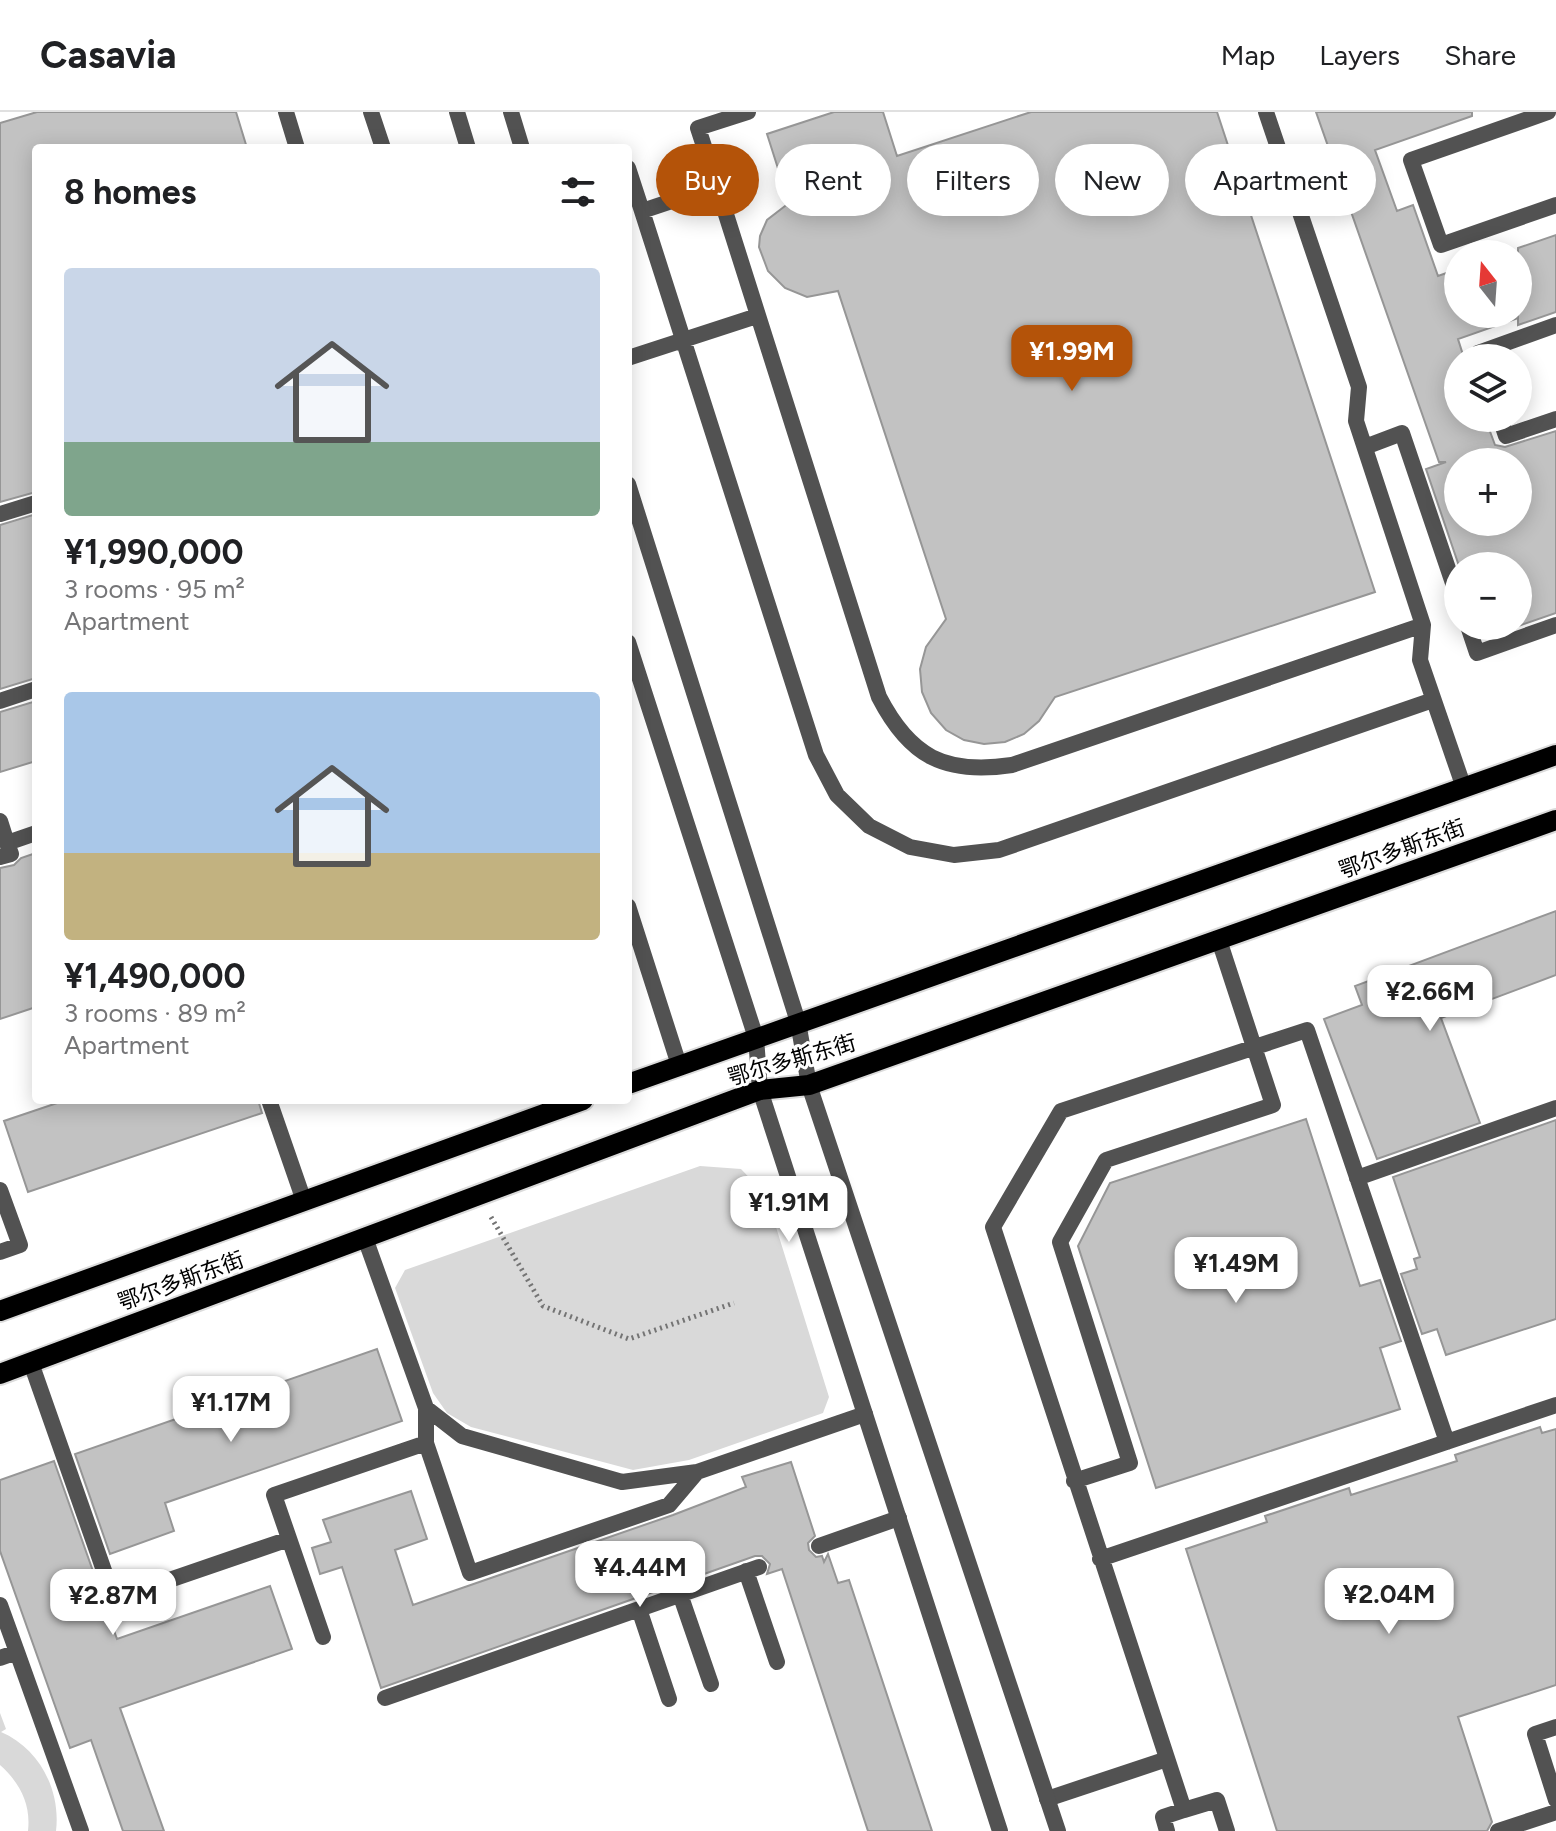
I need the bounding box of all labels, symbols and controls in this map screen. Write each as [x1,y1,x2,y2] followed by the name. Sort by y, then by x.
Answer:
[40,32,177,78] text: Casavia
[1221,38,1275,72] text: Map
[1319,38,1400,72] text: Layers
[1444,38,1516,72] text: Share
[656,144,759,216] chip: Buy
[775,144,891,216] chip: Rent
[907,144,1039,216] chip: Filters
[1055,144,1169,216] chip: New
[1185,144,1376,216] chip: Apartment
[556,170,600,214] icon: filters
[64,172,196,213] text: 8 homes
[1444,240,1532,328] north arrow
[1444,240,1532,640] map controls
[260,320,404,464] icon: home
[1007,325,1137,393] pin: ¥1.99M
[1029,335,1115,367] text: ¥1.99M
[1444,344,1532,432] button: layers
[1444,448,1532,536] button: +
[64,532,244,573] text: ¥1,990,000
[1444,552,1532,640] button: −
[64,573,245,605] text: 3 rooms · 95 m²
[64,605,190,637] text: Apartment
[260,744,404,888] icon: home
[1335,814,1469,884] street label: 鄂尔多斯东街
[64,956,245,997] text: ¥1,490,000
[1365,965,1495,1033] pin: ¥2.66M
[1385,975,1475,1007] text: ¥2.66M
[64,997,246,1029] text: 3 rooms · 89 m²
[64,1029,190,1061] text: Apartment
[725,1029,859,1091] street label: 鄂尔多斯东街
[724,1176,854,1244] pin: ¥1.91M
[748,1186,830,1218] text: ¥1.91M
[1171,1237,1301,1305] pin: ¥1.49M
[114,1246,248,1316] street label: 鄂尔多斯东街
[1193,1247,1279,1279] text: ¥1.49M
[166,1376,296,1444] pin: ¥1.17M
[191,1386,271,1418] text: ¥1.17M
[575,1541,705,1609] pin: ¥4.44M
[593,1551,687,1583] text: ¥4.44M
[1324,1568,1454,1636] pin: ¥2.04M
[48,1569,178,1637] pin: ¥2.87M
[1343,1578,1435,1610] text: ¥2.04M
[68,1579,158,1611] text: ¥2.87M

